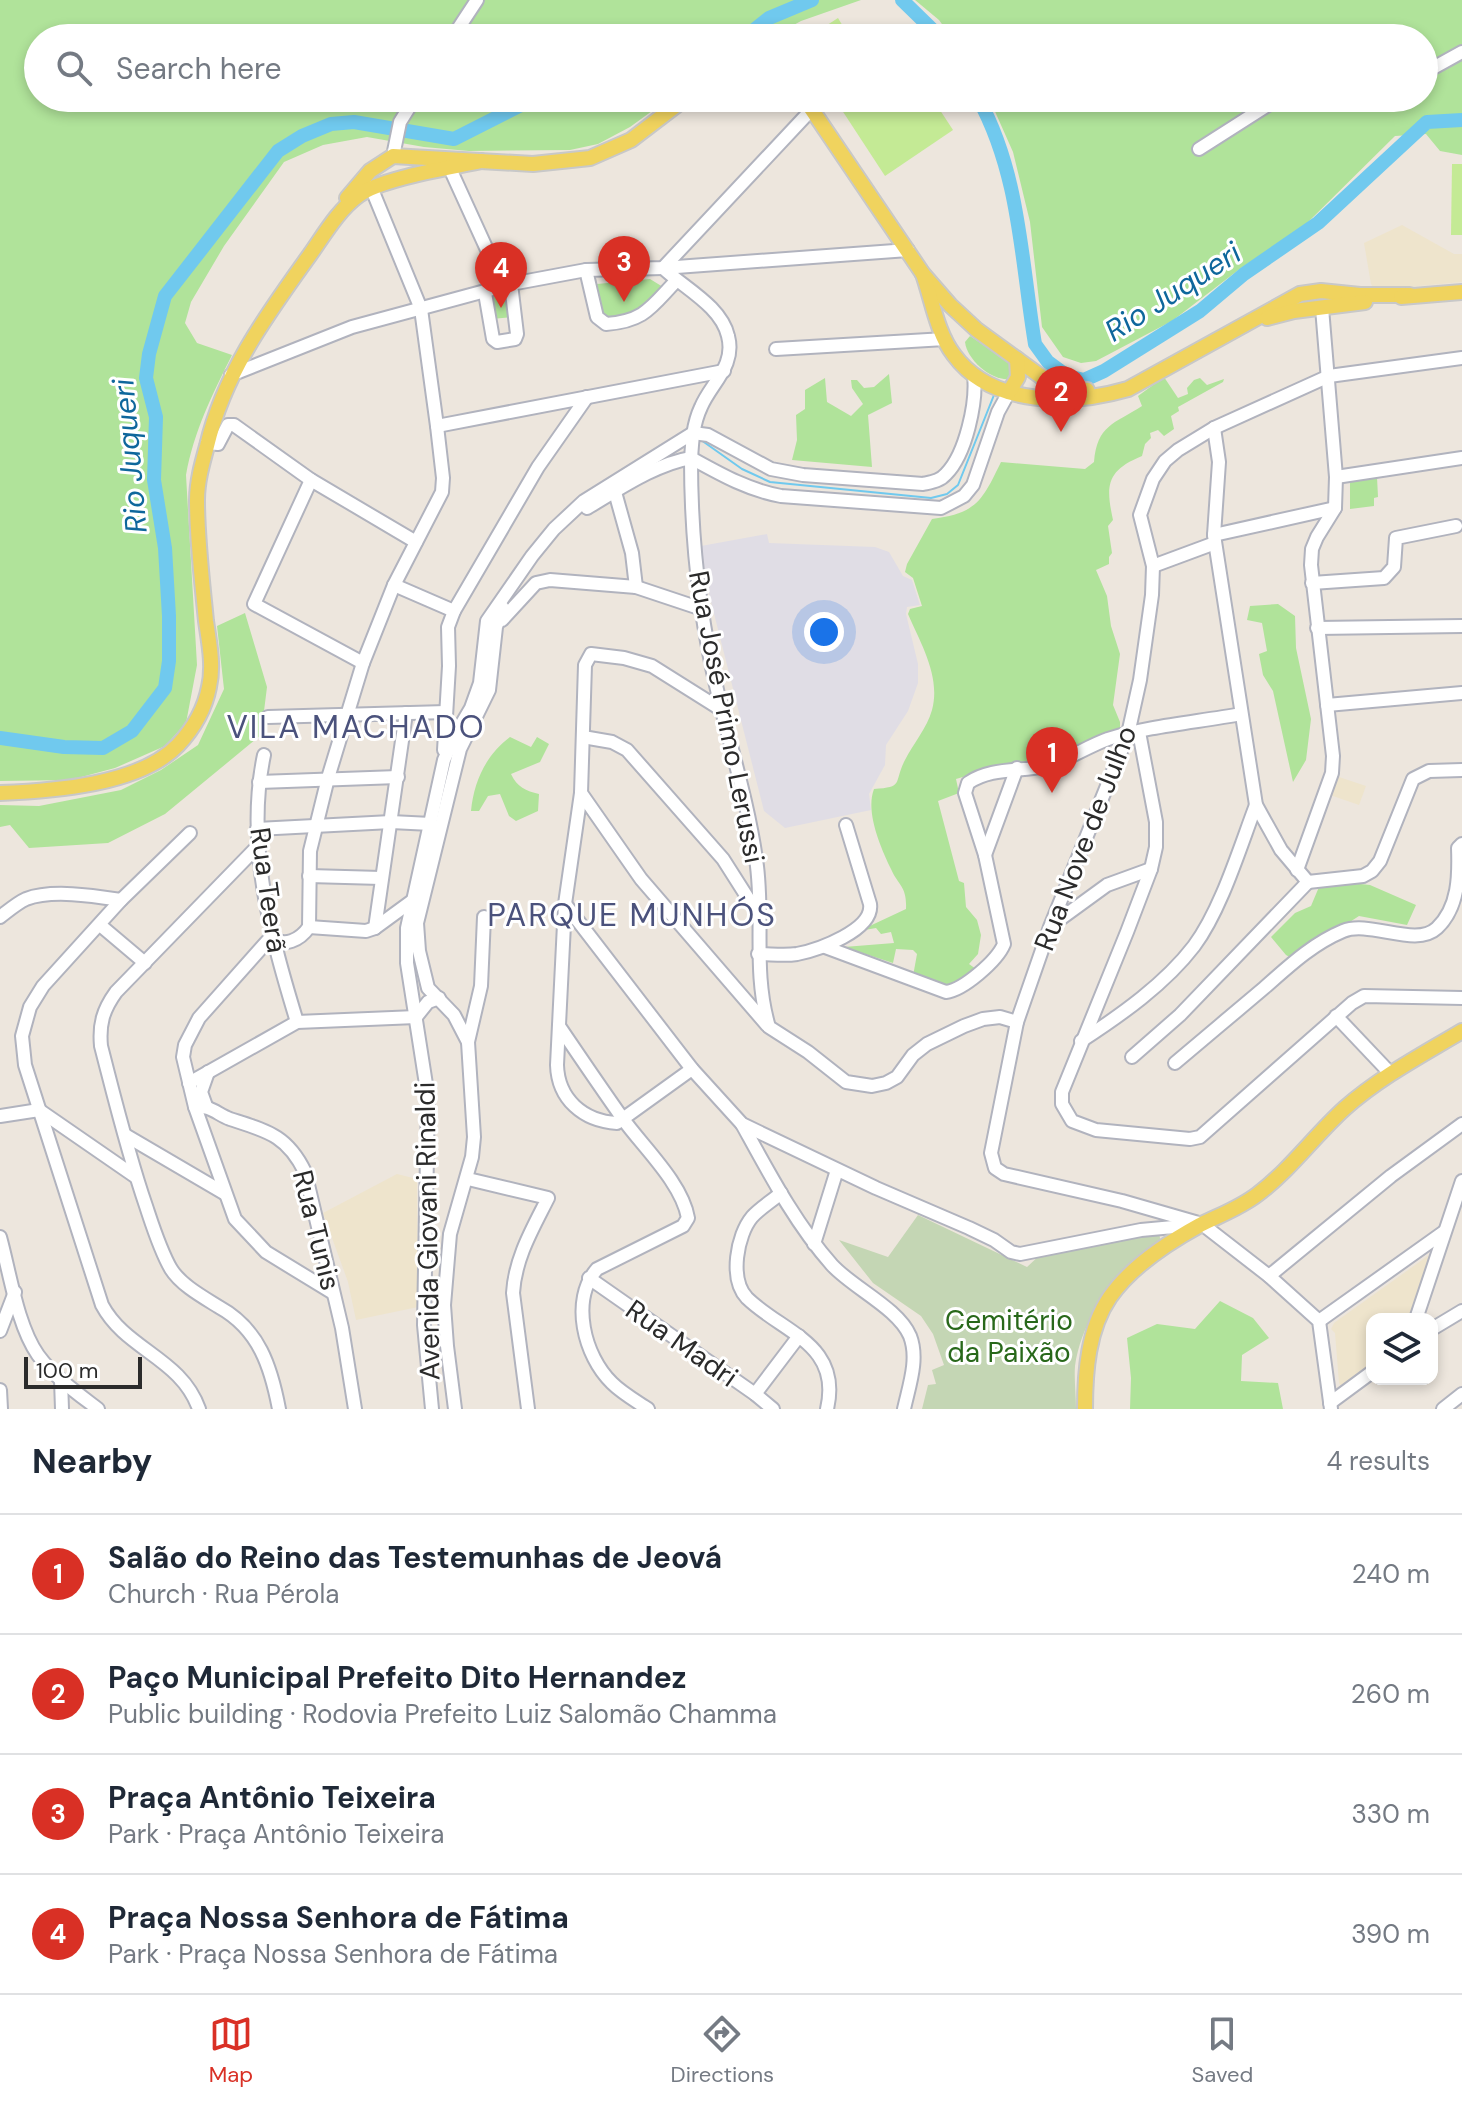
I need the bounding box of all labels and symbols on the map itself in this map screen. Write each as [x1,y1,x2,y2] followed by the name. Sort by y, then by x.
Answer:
[1097,233,1249,350] water label: Rio Juqueri
[598,236,650,302] pin: 3
[475,242,527,308] pin: 4
[1035,366,1087,432] pin: 2
[103,377,156,535] water label: Rio Juqueri
[680,568,773,866] street label: Rua José Primo Lerussi
[804,612,844,652] your location
[226,706,486,748] district label: VILA MACHADO
[1026,720,1145,956] street label: Rua Nove de Julho
[1026,727,1078,793] pin: 1
[241,825,296,955] street label: Rua Teerã
[487,894,777,936] district label: PARQUE MUNHÓS
[406,1081,449,1381] street label: Avenida Giovani Rinaldi
[284,1166,349,1294] street label: Rua Tunis
[618,1291,745,1395] street label: Rua Madri
[945,1302,1073,1371] park label: Cemitério da Paixão
[24,1353,142,1389] scale bar

